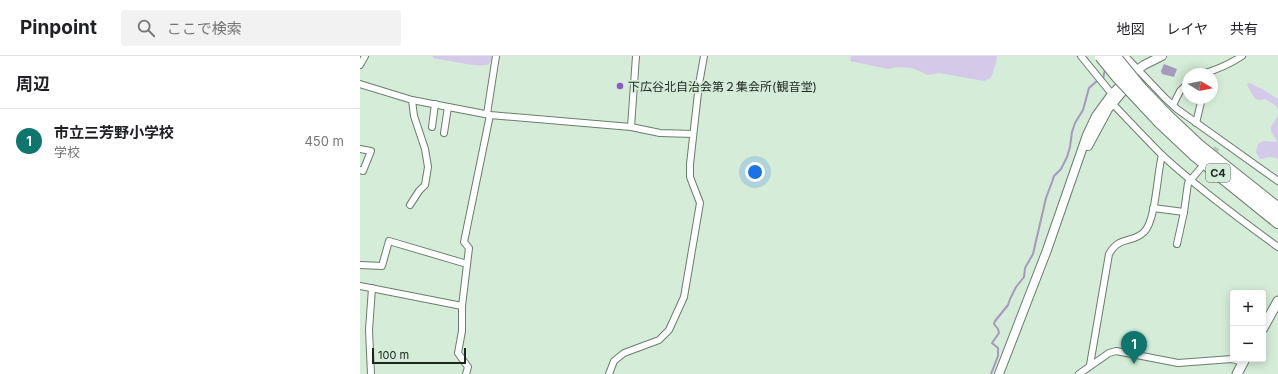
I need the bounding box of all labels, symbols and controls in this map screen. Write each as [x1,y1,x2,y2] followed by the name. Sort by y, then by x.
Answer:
[121,10,401,46] search box
[20,16,97,39] text: Pinpoint
[135,17,157,39] icon: search
[167,19,242,38] text: ここで検索
[1116,20,1144,37] text: 地図
[1166,20,1208,37] text: レイヤ
[1230,20,1258,37] text: 共有
[1182,68,1218,104] north arrow
[16,74,50,94] text: 周辺
[628,79,817,94] place label: 下広谷北自治会第２集会所(観音堂)
[615,81,625,91] marker: 下広谷北自治会第２集会所(観音堂)
[54,123,174,142] text: 市立三芳野小学校
[26,133,32,149] text: 1
[304,133,344,149] text: 450 m
[54,144,80,160] text: 学校
[745,162,765,182] your location
[1206,164,1230,182] road number: C4
[1230,290,1266,362] map controls
[1230,290,1266,326] button: +
[1230,326,1266,362] button: −
[1121,331,1147,364] pin: 1
[372,346,466,365] scale bar
[378,348,409,362] text: 100 m

